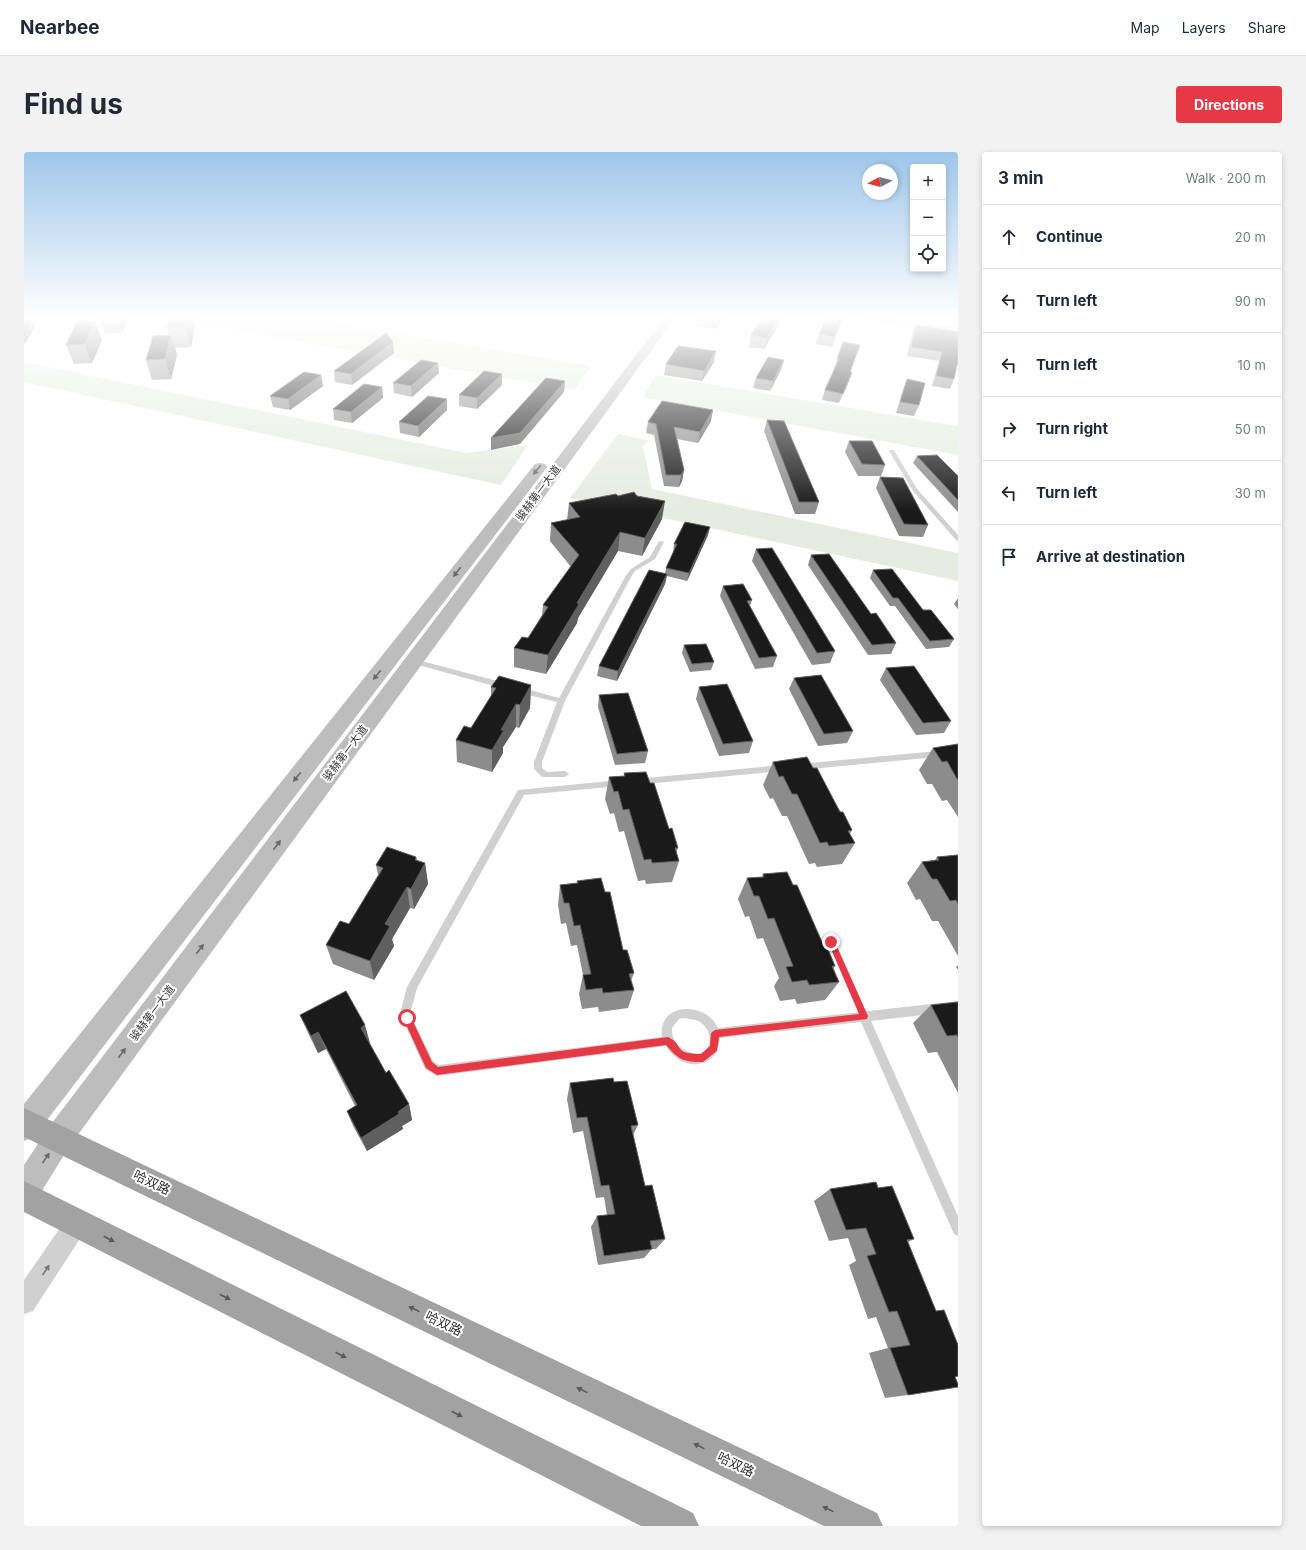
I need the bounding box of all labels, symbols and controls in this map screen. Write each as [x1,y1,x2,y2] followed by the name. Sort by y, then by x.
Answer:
[20,16,100,39] text: Nearbee
[1131,19,1160,36] text: Map
[1182,19,1226,36] text: Layers
[1248,19,1286,36] text: Share
[1176,86,1282,123] button: Directions
[24,87,123,121] text: Find us
[862,164,898,200] north arrow
[910,164,946,272] map controls
[910,164,946,200] button: +
[998,168,1044,188] text: 3 min
[1186,170,1266,186] text: Walk · 200 m
[910,200,946,236] button: −
[998,226,1020,248] icon: ahead
[1036,227,1103,246] text: Continue
[1235,229,1266,245] text: 20 m
[910,236,946,272] button: locate
[998,290,1020,312] icon: left
[1036,291,1097,310] text: Turn left
[1235,293,1266,309] text: 90 m
[998,354,1020,376] icon: left
[1036,355,1097,374] text: Turn left
[1237,357,1266,373] text: 10 m
[998,418,1020,440] icon: right
[1036,419,1108,438] text: Turn right
[1235,421,1266,437] text: 50 m
[513,462,563,524] street label: 骏赫第一大道
[533,465,542,476] one-way arrow
[998,482,1020,504] icon: left
[1036,483,1097,502] text: Turn left
[1235,485,1266,501] text: 30 m
[998,546,1020,568] icon: arrive
[1036,547,1185,566] text: Arrive at destination
[452,567,461,578] one-way arrow
[372,669,381,680] one-way arrow
[320,722,370,784] street label: 骏赫第一大道
[292,772,301,783] one-way arrow
[273,839,281,850] one-way arrow
[822,933,840,951] route end
[195,943,204,954] one-way arrow
[127,982,177,1044] street label: 骏赫第一大道
[398,1009,416,1027] route start
[118,1048,126,1059] one-way arrow
[42,1152,49,1164] one-way arrow
[131,1166,173,1198] street label: 哈双路
[103,1235,115,1242] one-way arrow
[42,1264,50,1275] one-way arrow
[219,1294,231,1300] one-way arrow
[409,1306,420,1312] one-way arrow
[423,1307,465,1339] street label: 哈双路
[335,1352,347,1359] one-way arrow
[576,1387,587,1393] one-way arrow
[452,1411,463,1417] one-way arrow
[693,1443,705,1449] one-way arrow
[715,1448,757,1480] street label: 哈双路
[823,1506,834,1512] one-way arrow

